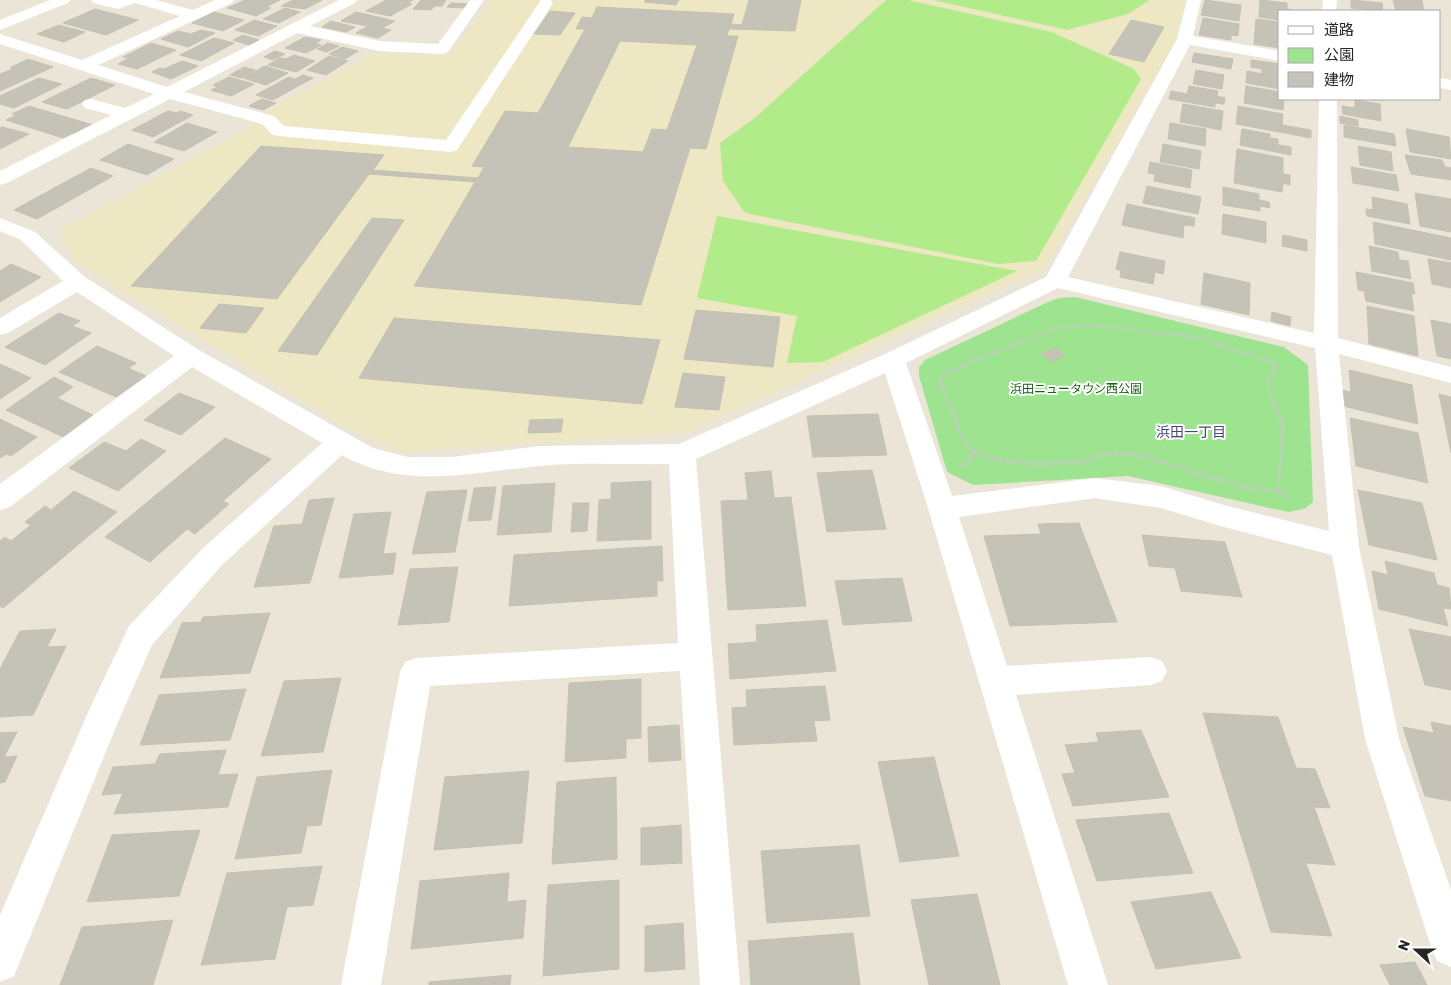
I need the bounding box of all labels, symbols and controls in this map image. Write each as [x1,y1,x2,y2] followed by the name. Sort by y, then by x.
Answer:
[1278,10,1441,100] legend
[1324,21,1354,39] text: 道路
[1324,46,1354,64] text: 公園
[1324,71,1354,89] text: 建物
[1010,382,1142,396] park label: 浜田ニュータウン西公園
[1156,424,1226,441] district label: 浜田一丁目
[1391,925,1441,975] north arrow
[1395,938,1414,953] text: N

